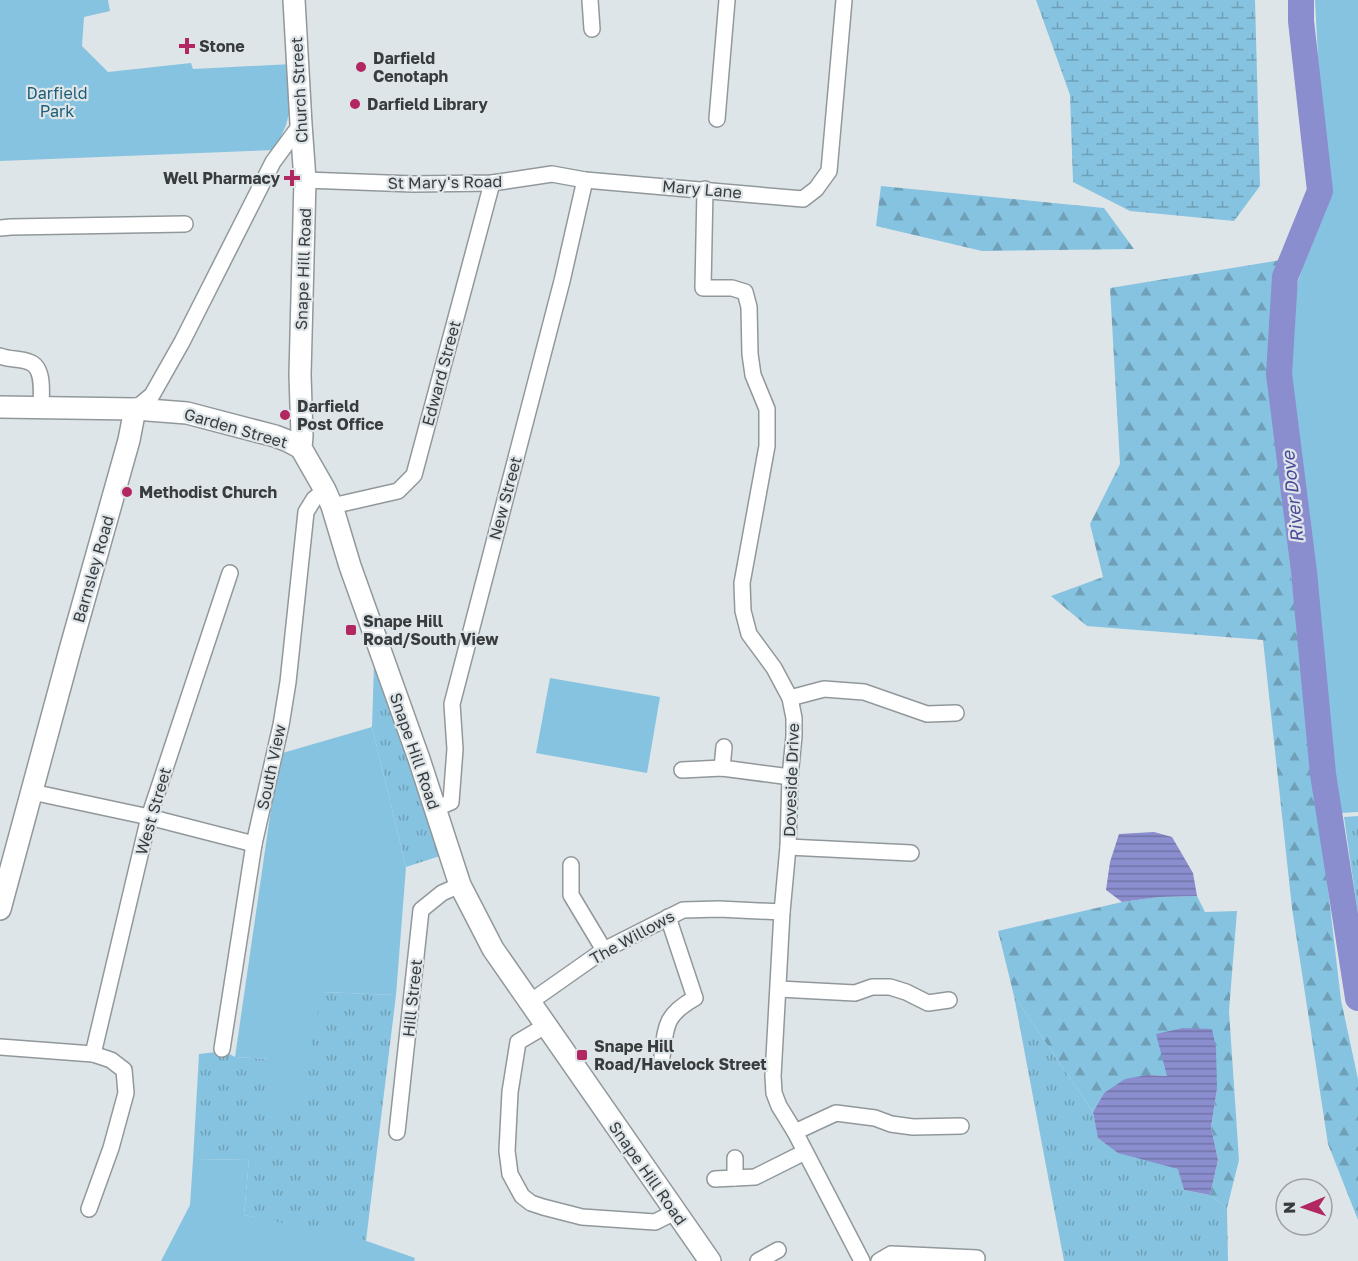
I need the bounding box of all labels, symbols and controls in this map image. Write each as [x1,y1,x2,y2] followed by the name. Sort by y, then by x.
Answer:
[199,36,245,56] place label: Stone
[286,36,312,144] street label: Church Street
[180,39,194,53] marker: Stone
[373,48,448,86] place label: Darfield Cenotaph
[354,60,368,74] marker: Darfield Cenotaph
[26,83,88,121] park label: Darfield Park
[367,94,488,114] place label: Darfield Library
[348,97,362,111] marker: Darfield Library
[163,168,280,188] place label: Well Pharmacy
[285,171,299,185] marker: Well Pharmacy
[388,171,502,193] street label: St Mary's Road
[661,176,743,202] street label: Mary Lane
[291,208,315,330] street label: Snape Hill Road
[417,318,465,428] street label: Edward Street
[297,396,384,434] place label: Darfield Post Office
[182,404,290,452] street label: Garden Street
[278,408,292,422] marker: Darfield Post Office
[1276,449,1308,544] water label: River Dove
[484,454,526,542] street label: New Street
[139,482,277,502] place label: Methodist Church
[120,485,134,499] marker: Methodist Church
[68,513,118,625] street label: Barnsley Road
[363,611,499,649] place label: Snape Hill Road/South View
[344,623,358,637] marker: Snape Hill Road/South View
[386,690,444,812] street label: Snape Hill Road
[252,722,290,812] street label: South View
[779,723,803,837] street label: Doveside Drive
[131,765,175,857] street label: West Street
[586,906,678,968] street label: The Willows
[398,958,426,1038] street label: Hill Street
[594,1036,767,1074] place label: Snape Hill Road/Havelock Street
[575,1048,589,1062] marker: Snape Hill Road/Havelock Street
[605,1117,691,1229] street label: Snape Hill Road
[1274,1177,1334,1237] north arrow
[1279,1201,1299,1214] text: N

